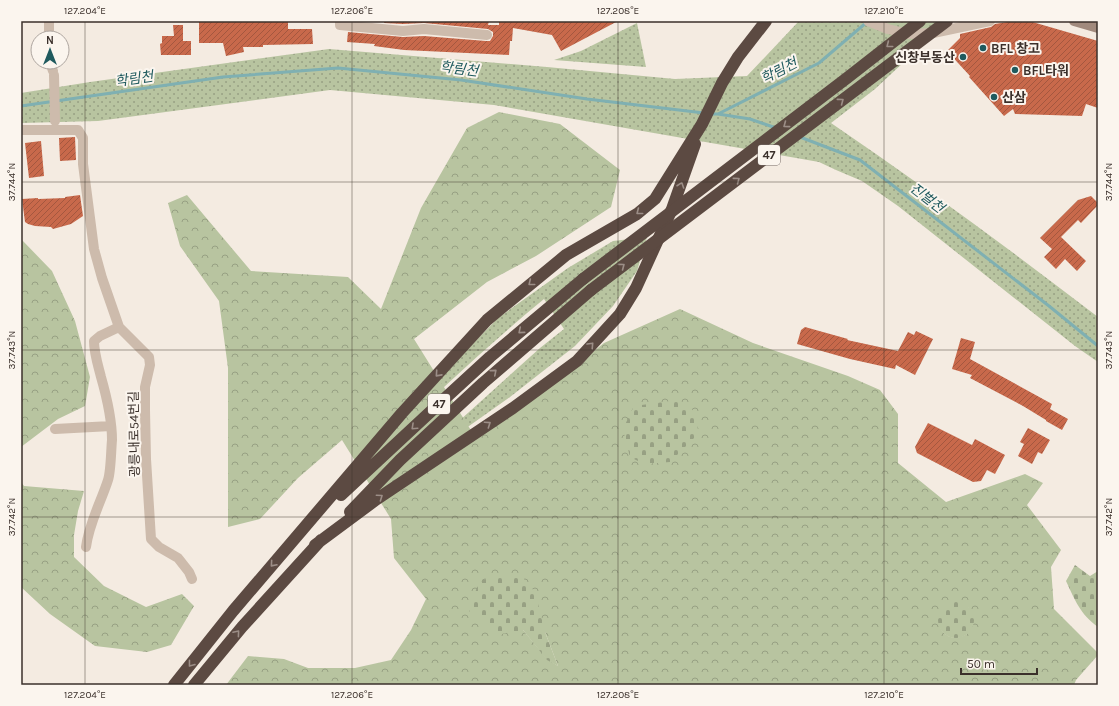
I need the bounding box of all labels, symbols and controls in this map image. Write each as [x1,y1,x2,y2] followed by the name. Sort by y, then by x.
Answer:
[64,5,106,17] text: 127.204°E
[331,5,373,17] text: 127.206°E
[597,5,639,17] text: 127.208°E
[864,5,904,17] text: 127.210°E
[30,30,70,70] north arrow
[46,34,54,47] text: N
[887,40,894,47] one-way arrow
[991,41,1040,56] place label: BFL 창고
[978,43,988,53] marker: BFL 창고
[895,50,955,65] place label: 신창부동산
[958,52,968,62] marker: 신창부동산
[758,54,801,87] water label: 학림천
[439,58,480,80] water label: 학림천
[1023,63,1069,78] place label: BFL타워
[1010,65,1020,75] marker: BFL타워
[114,68,155,90] water label: 학림천
[1002,90,1026,105] place label: 산삼
[989,92,999,102] marker: 산삼
[836,99,843,106] one-way arrow
[784,120,791,127] one-way arrow
[758,145,780,165] road number: 47
[6,163,18,201] text: 37.744°N
[1103,163,1115,201] text: 37.744°N
[732,177,739,184] one-way arrow
[907,179,948,217] water label: 진벌천
[676,181,685,188] one-way arrow
[637,207,644,214] one-way arrow
[617,264,624,271] one-way arrow
[528,278,535,285] one-way arrow
[518,327,526,334] one-way arrow
[6,331,18,369] text: 37.743°N
[1103,331,1115,369] text: 37.743°N
[586,343,593,350] one-way arrow
[436,369,443,376] one-way arrow
[490,370,497,377] one-way arrow
[126,391,142,477] street label: 광릉내로54번길
[428,394,450,414] road number: 47
[484,421,491,429] one-way arrow
[411,422,419,430] one-way arrow
[376,495,383,502] one-way arrow
[6,498,18,536] text: 37.742°N
[1103,498,1115,536] text: 37.742°N
[271,559,278,567] one-way arrow
[232,631,239,638] one-way arrow
[961,650,1037,676] scale bar
[967,657,995,671] text: 50 m
[188,660,195,667] one-way arrow
[64,689,106,701] text: 127.204°E
[331,689,373,701] text: 127.206°E
[597,689,639,701] text: 127.208°E
[864,689,904,701] text: 127.210°E

